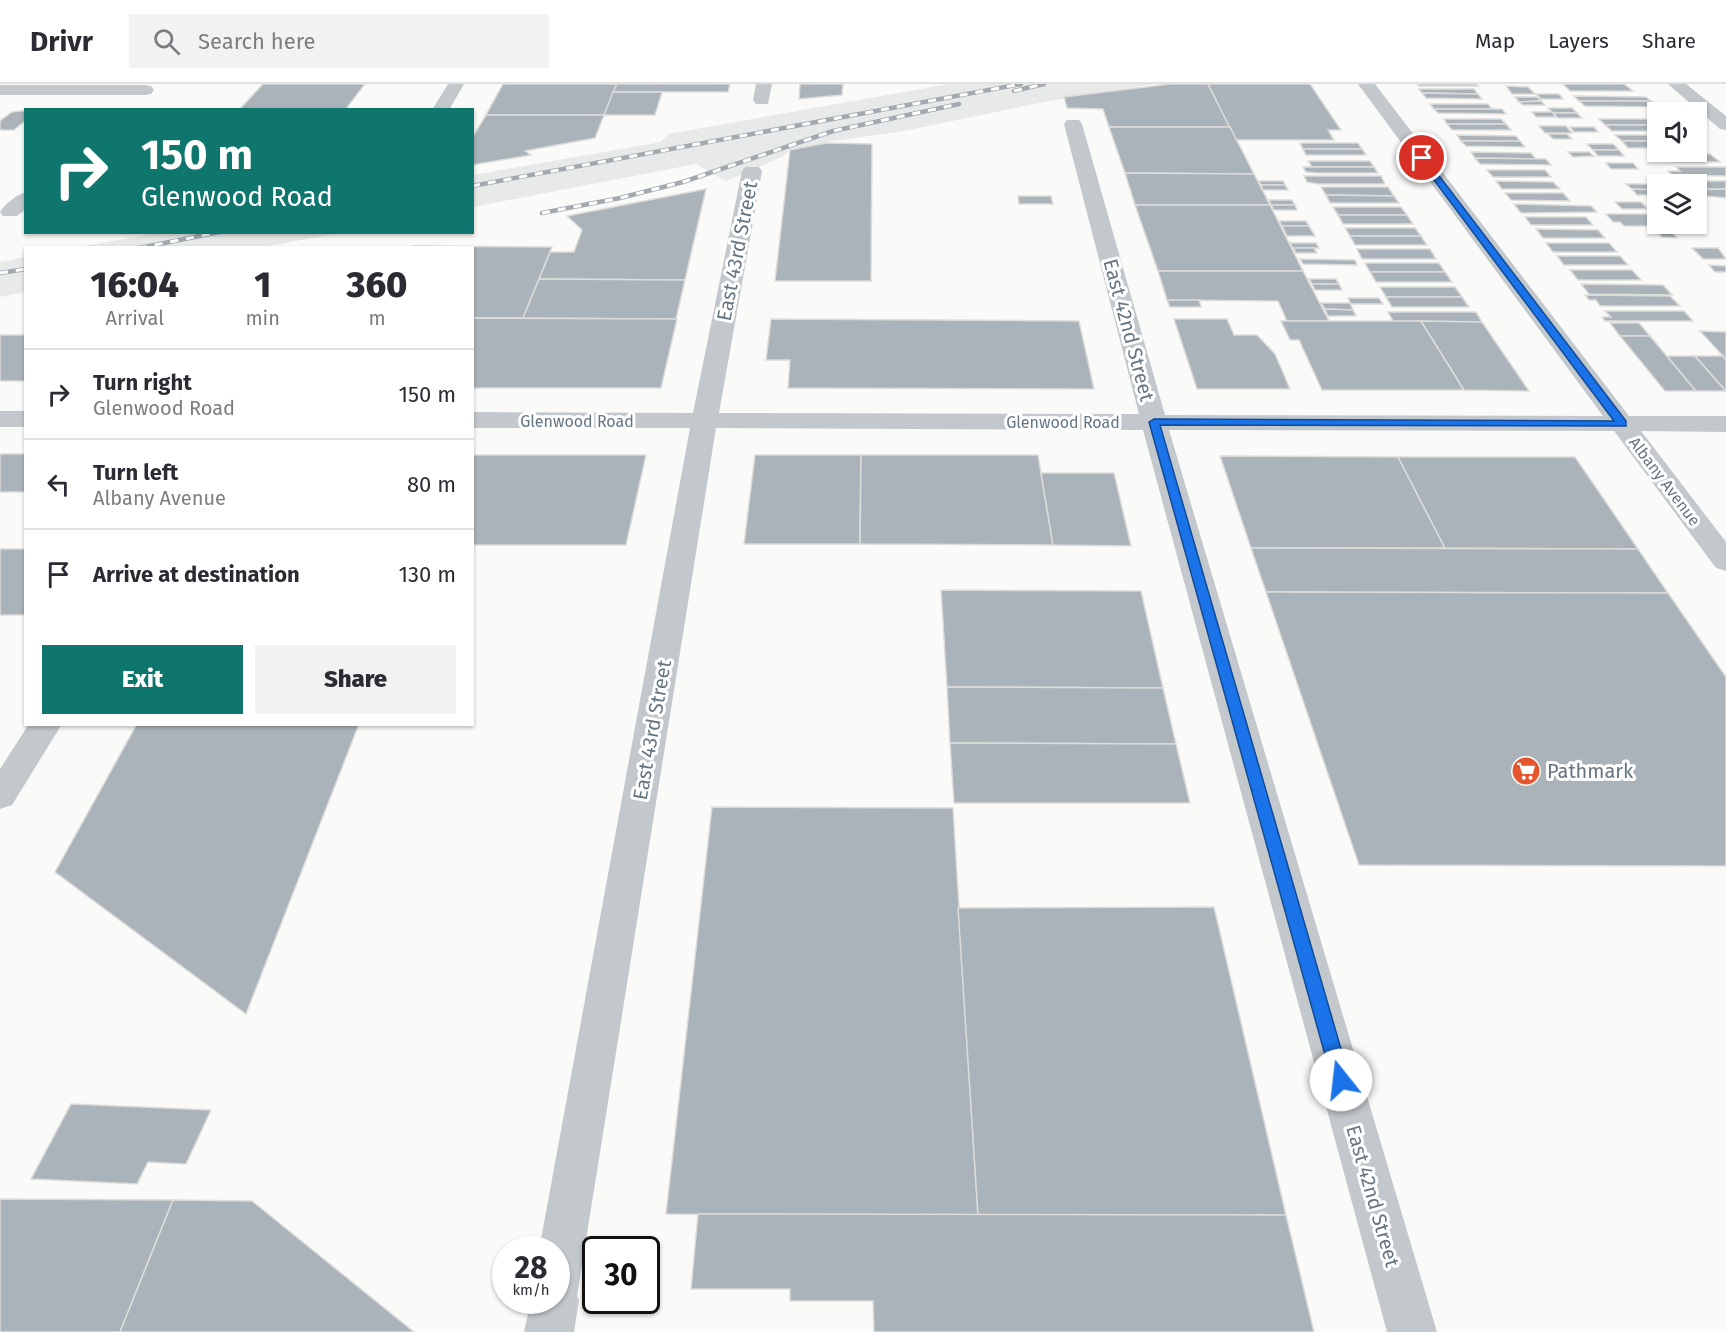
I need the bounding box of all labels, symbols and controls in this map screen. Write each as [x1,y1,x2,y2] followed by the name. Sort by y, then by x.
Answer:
[129,14,549,68] search box
[30,25,93,58] text: Drivr
[150,25,183,58] icon: search
[198,28,315,55] text: Search here
[1475,28,1515,54] text: Map
[1548,28,1609,54] text: Layers
[1642,28,1696,54] text: Share
[1647,102,1707,234] map controls
[1647,102,1707,162] button: sound
[141,130,253,180] text: 150 m
[42,132,120,210] icon: right
[1396,132,1447,183] pin
[1405,141,1438,174] icon: arrive
[1647,174,1707,234] button: layers
[712,178,762,323] street label: East 43rd Street
[141,181,333,213] text: Glenwood Road
[1098,256,1160,405] street label: East 42nd Street
[91,263,179,307] text: 16:04
[254,263,271,307] text: 1
[346,263,407,307] text: 360
[105,306,164,330] text: Arrival
[245,306,280,330] text: min
[368,306,386,330] text: m
[93,369,192,396] text: Turn right
[42,378,75,411] icon: right
[398,381,456,408] text: 150 m
[93,396,235,420] text: Glenwood Road
[520,412,634,431] street label: Glenwood Road
[1006,413,1120,432] street label: Glenwood Road
[1625,433,1704,530] street label: Albany Avenue
[93,459,178,486] text: Turn left
[42,468,75,501] icon: left
[407,471,456,498] text: 80 m
[93,486,226,510] text: Albany Avenue
[42,558,75,591] icon: arrive
[93,561,300,588] text: Arrive at destination
[399,561,456,588] text: 130 m
[42,645,243,714] button: Exit
[255,645,456,714] button: Share
[628,657,676,802] street label: East 43rd Street
[1510,755,1542,787] supermarket icon: Pathmark
[1547,759,1634,783] place label: Pathmark
[1309,1048,1373,1112] position arrow
[1341,1122,1405,1270] street label: East 42nd Street
[582,1236,660,1314] speed limit sign: 30
[515,1250,547,1286] text: 28
[512,1281,550,1299] text: km/h

